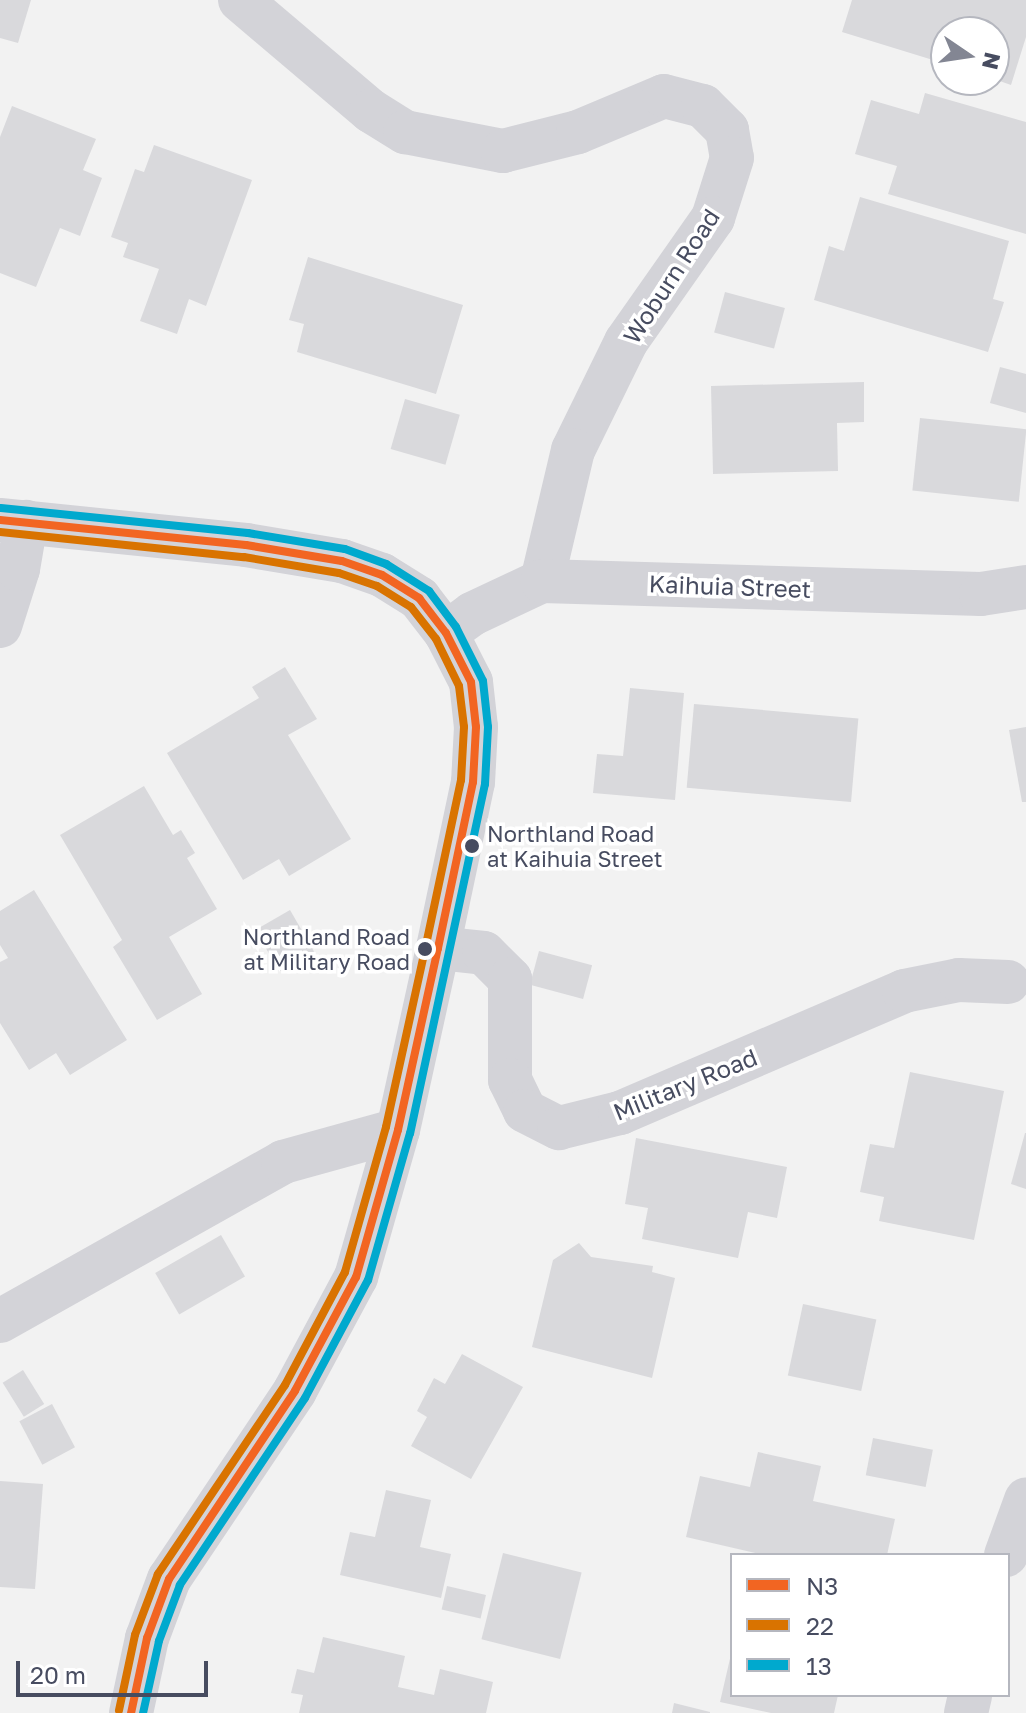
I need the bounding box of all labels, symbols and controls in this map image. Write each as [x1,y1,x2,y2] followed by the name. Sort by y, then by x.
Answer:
[930,16,1010,96] north arrow
[977,50,1007,72] text: N
[617,203,725,349] street label: Woburn Road
[648,569,812,603] street label: Kaihuia Street
[487,820,663,872] place label: Northland Road at Kaihuia Street
[464,838,480,854] marker: Northland Road at Kaihuia Street
[243,923,410,974] place label: Northland Road at Military Road
[417,941,433,957] marker: Northland Road at Military Road
[609,1042,761,1126] street label: Military Road
[730,1553,1010,1697] legend
[806,1571,838,1600] text: N3
[806,1611,834,1640] text: 22
[20,1645,212,1695] scale bar
[806,1651,832,1680] text: 13
[30,1660,86,1689] text: 20 m

